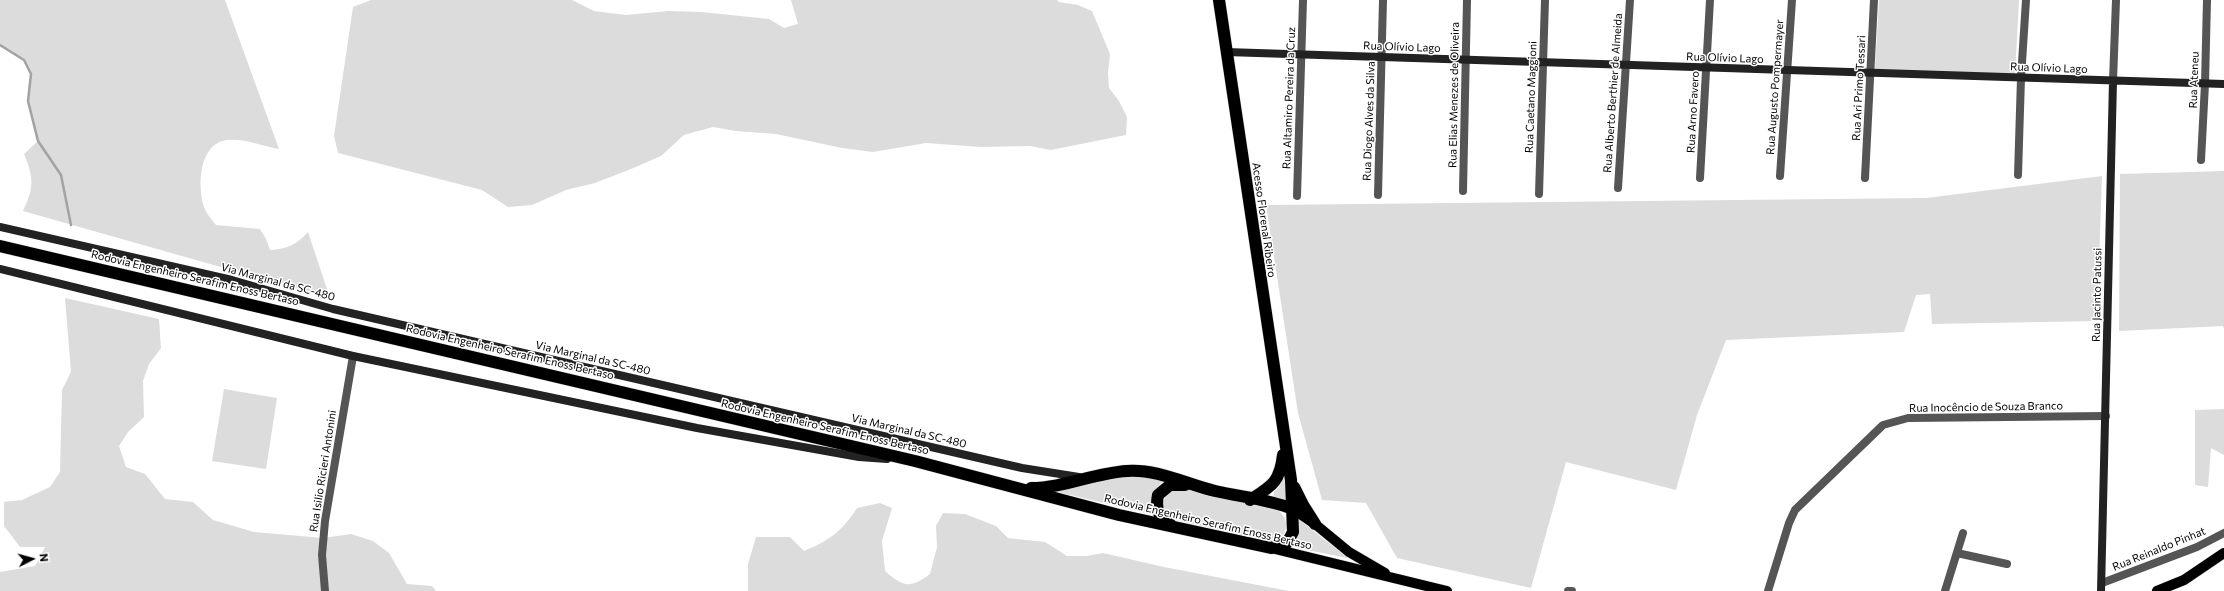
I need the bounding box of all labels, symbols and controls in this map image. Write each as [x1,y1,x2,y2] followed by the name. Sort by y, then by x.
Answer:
[1601,13,1625,173] street label: Rua Alberto Berthier de Almeida
[1764,19,1786,155] street label: Rua Augusto Pompermayer
[1446,22,1462,168] street label: Rua Elias Menezes de Oliveira
[1280,27,1298,169] street label: Rua Altamiro Pereira da Cruz
[1850,35,1868,141] street label: Rua Ari Primo Tessari
[1363,39,1441,55] street label: Rua Olívio Lago
[1522,41,1540,153] street label: Rua Caetano Maggioni
[1686,50,1764,66] street label: Rua Olívio Lago
[2186,51,2202,109] street label: Rua Ateneu
[2010,60,2088,76] street label: Rua Olívio Lago
[1360,61,1378,181] street label: Rua Diogo Alves da Silva
[1684,71,1702,153] street label: Rua Arno Favero
[1249,162,1279,278] street label: Acesso Florenal Ribeiro
[90,248,300,308] street label: Rodovia Engenheiro Serafim Enoss Bertaso
[2090,248,2104,342] street label: Rua Jacinto Patussi
[219,260,337,304] street label: Via Marginal da SC-480
[405,322,615,382] street label: Rodovia Engenheiro Serafim Enoss Bertaso
[534,338,652,378] street label: Via Marginal da SC-480
[720,397,930,457] street label: Rodovia Engenheiro Serafim Enoss Bertaso
[1909,399,2063,415] street label: Rua Inocêncio de Souza Branco
[307,409,339,533] street label: Rua Isilio Ricieri Antonini
[850,411,968,451] street label: Via Marginal da SC-480
[1103,492,1313,552] street label: Rodovia Engenheiro Serafim Enoss Bertaso
[2110,524,2208,574] street label: Rua Reinaldo Pinhat
[12,539,52,579] north arrow
[38,553,51,562] text: N

